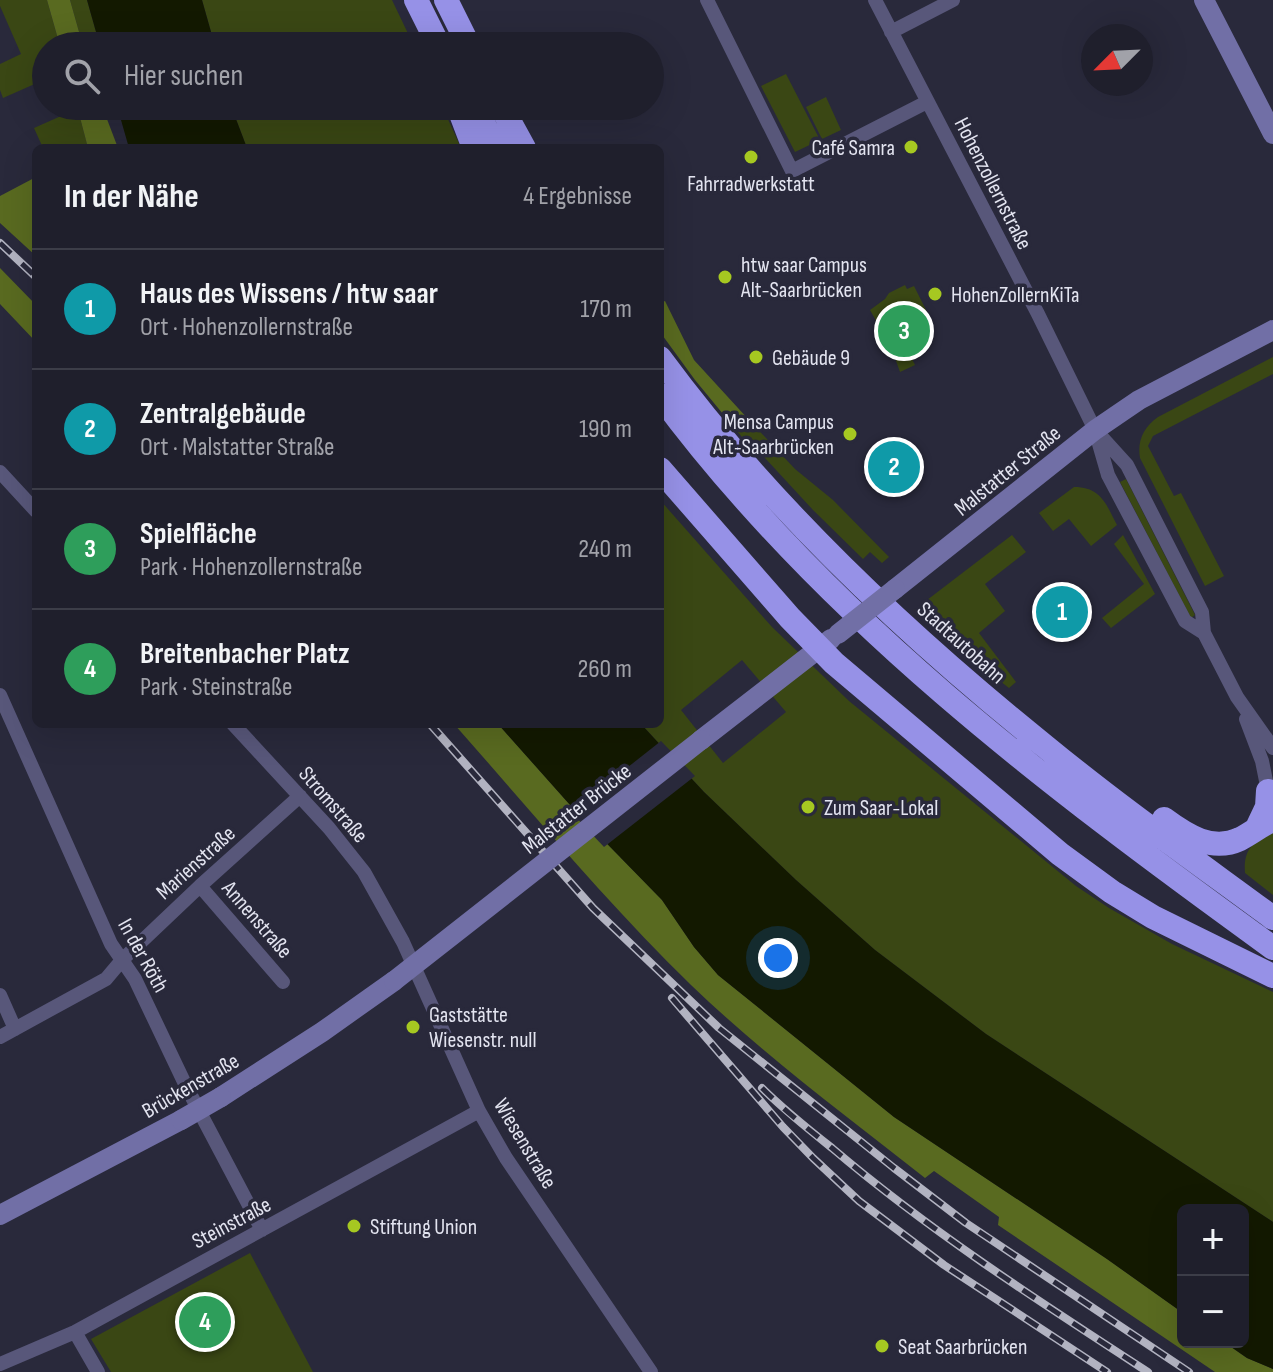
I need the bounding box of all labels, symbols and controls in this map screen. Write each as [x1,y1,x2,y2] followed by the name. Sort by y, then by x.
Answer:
[1081,24,1153,96] north arrow
[32,32,664,120] search box
[60,54,104,98] icon: search
[124,58,243,94] text: Hier suchen
[948,113,1038,254] street label: Hohenzollernstraße
[812,135,895,162] place label: Café Samra
[902,138,920,156] marker: Café Samra
[742,148,760,166] marker: Fahrradwerkstatt
[687,171,815,198] place label: Fahrradwerkstatt
[64,176,199,217] text: In der Nähe
[523,181,632,212] text: 4 Ergebnisse
[740,252,867,304] place label: htw saar Campus Alt-Saarbrücken
[716,268,734,286] marker: htw saar Campus Alt-Saarbrücken
[140,276,438,312] text: Haus des Wissens / htw saar
[951,282,1080,309] place label: HohenZollernKiTa
[926,285,944,303] marker: HohenZollernKiTa
[85,294,95,325] text: 1
[580,294,632,325] text: 170 m
[878,301,930,361] pin: 3
[140,312,353,343] text: Ort · Hohenzollernstraße
[772,345,850,372] place label: Gebäude 9
[747,348,765,366] marker: Gebäude 9
[140,396,306,432] text: Zentralgebäude
[712,409,834,461] place label: Mensa Campus Alt-Saarbrücken
[84,414,96,445] text: 2
[579,414,632,445] text: 190 m
[949,420,1067,522] street label: Malstatter Straße
[841,425,859,443] marker: Mensa Campus Alt-Saarbrücken
[140,432,335,463] text: Ort · Malstatter Straße
[868,437,920,497] pin: 2
[140,516,257,552] text: Spielfläche
[84,534,96,565] text: 3
[578,534,632,565] text: 240 m
[140,552,362,583] text: Park · Hohenzollernstraße
[1036,582,1088,642] pin: 1
[911,596,1011,690] street label: Stadtautobahn
[140,636,350,672] text: Breitenbacher Platz
[84,654,96,685] text: 4
[577,654,632,685] text: 260 m
[140,672,292,703] text: Park · Steinstraße
[517,758,637,860] street label: Malstatter Brücke
[292,761,373,849] street label: Stromstraße
[824,795,938,822] place label: Zum Saar-Lokal
[799,798,817,816] marker: Zum Saar-Lokal
[151,821,241,906] street label: Marienstraße
[215,875,298,964] street label: Annenstraße
[111,914,174,997] street label: In der Röth
[758,938,798,978] your location
[429,1002,537,1054] place label: Gaststätte Wiesenstr. null
[404,1018,422,1036] marker: Gaststätte Wiesenstr. null
[137,1048,244,1125] street label: Brückenstraße
[487,1094,562,1194] street label: Wiesenstraße
[188,1191,276,1255] street label: Steinstraße
[1177,1204,1249,1348] map controls
[1177,1204,1249,1276] button: +
[370,1214,477,1241] place label: Stiftung Union
[345,1217,363,1235] marker: Stiftung Union
[1177,1276,1249,1348] button: −
[179,1292,231,1352] pin: 4
[898,1334,1027,1361] place label: Seat Saarbrücken
[873,1337,891,1355] marker: Seat Saarbrücken

